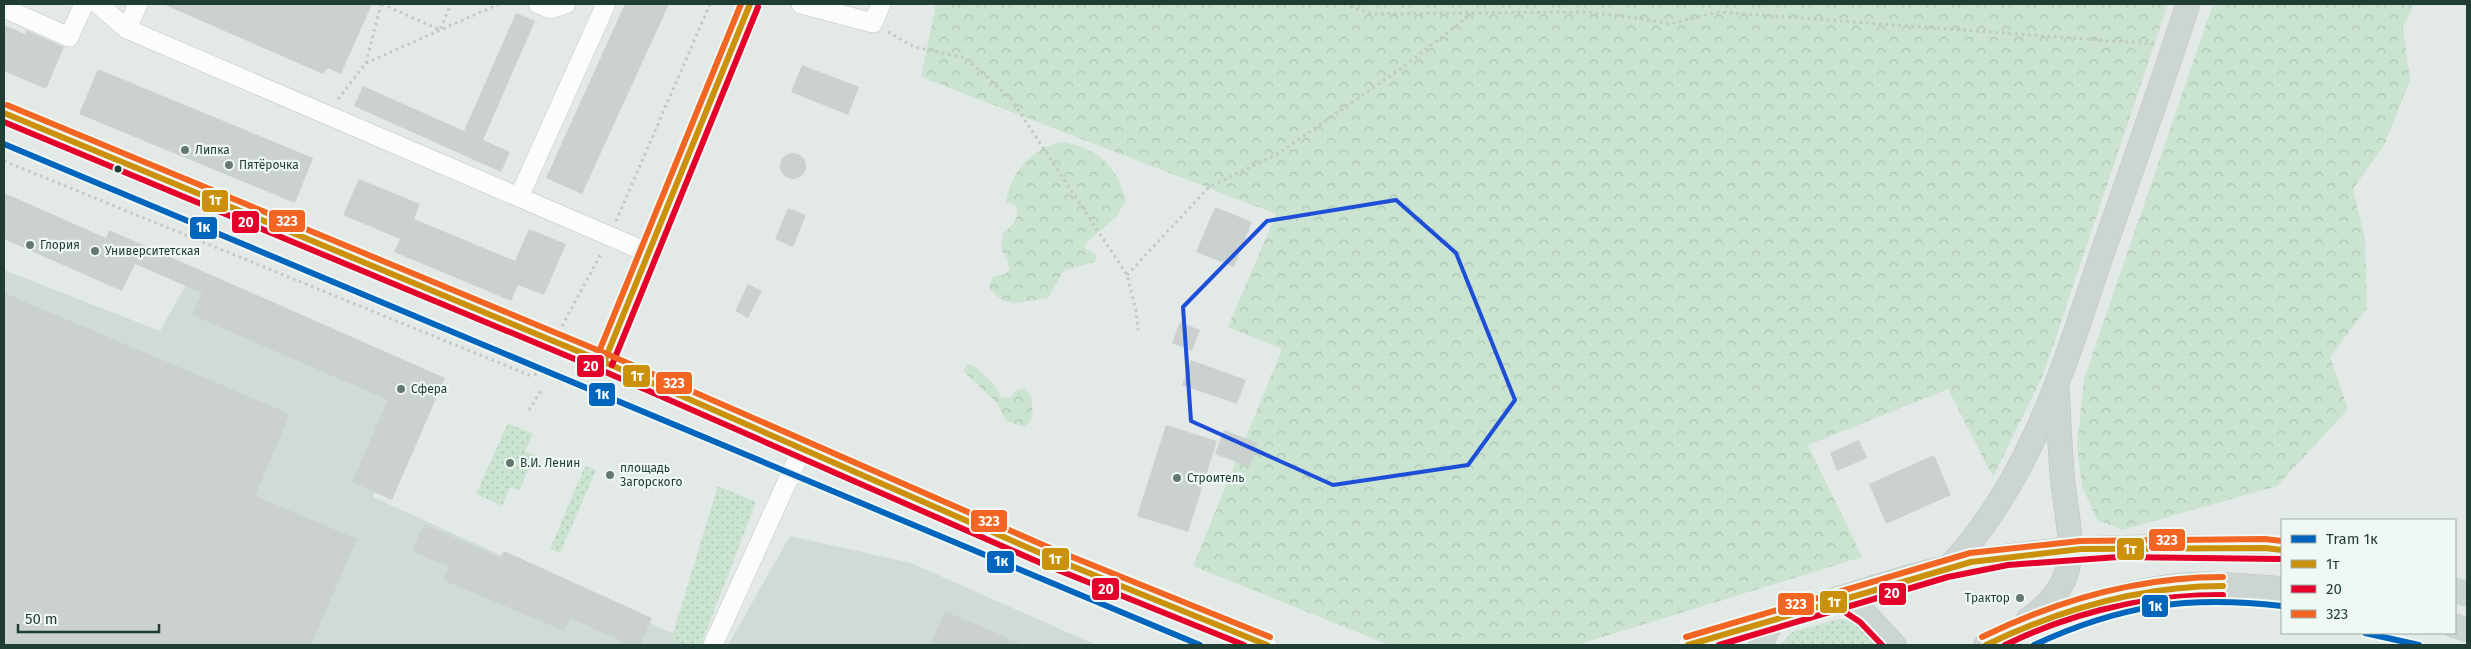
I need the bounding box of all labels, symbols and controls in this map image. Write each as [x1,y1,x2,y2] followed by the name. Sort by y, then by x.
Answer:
[195,143,230,157] place label: Липка
[179,144,191,156] marker: Липка
[239,158,299,172] place label: Пятёрочка
[223,159,235,171] marker: Пятёрочка
[113,164,123,174] unlabelled marker
[201,189,229,213] line badge: 1т
[208,192,222,209] text: 1т
[268,209,306,233] line badge: 323
[231,210,260,234] line badge: 20
[275,213,298,230] text: 323
[238,214,254,231] text: 20
[189,216,218,240] line badge: 1к
[196,219,210,236] text: 1к
[40,238,80,252] place label: Глория
[24,239,36,251] marker: Глория
[105,244,200,258] place label: Университетская
[89,245,101,257] marker: Университетская
[576,354,605,378] line badge: 20
[583,358,599,375] text: 20
[622,364,651,388] line badge: 1т
[630,368,644,385] text: 1т
[655,371,693,395] line badge: 323
[662,375,685,392] text: 323
[411,382,447,396] place label: Сфера
[588,382,616,407] line badge: 1к
[395,383,407,395] marker: Сфера
[595,386,609,403] text: 1к
[520,456,580,470] place label: В.И. Ленин
[504,457,516,469] marker: В.И. Ленин
[620,461,683,489] place label: площадь Загорского
[604,469,616,481] marker: площадь Загорского
[1187,471,1245,485] place label: Строитель
[1171,472,1183,484] marker: Строитель
[970,509,1008,533] line badge: 323
[977,513,1000,530] text: 323
[2281,519,2456,634] legend
[2148,528,2186,552] line badge: 323
[2326,530,2378,548] text: Tram 1к
[2155,532,2178,549] text: 323
[2116,537,2145,561] line badge: 1т
[2123,541,2137,558] text: 1т
[1041,547,1070,571] line badge: 1т
[986,550,1015,574] line badge: 1к
[1048,551,1062,568] text: 1т
[994,553,1008,570] text: 1к
[2326,555,2339,573] text: 1т
[1091,577,1120,601] line badge: 20
[2326,580,2342,598] text: 20
[1098,581,1114,598] text: 20
[1878,582,1907,606] line badge: 20
[1884,585,1900,602] text: 20
[1819,590,1848,614] line badge: 1т
[1965,591,2010,605] place label: Трактор
[1777,592,1815,616] line badge: 323
[2014,592,2026,604] marker: Трактор
[1827,594,1841,611] text: 1т
[2141,594,2169,618] line badge: 1к
[1784,596,1807,613] text: 323
[2148,598,2162,615] text: 1к
[18,602,159,634] scale bar
[2326,605,2348,623] text: 323
[25,610,58,628] text: 50 m

